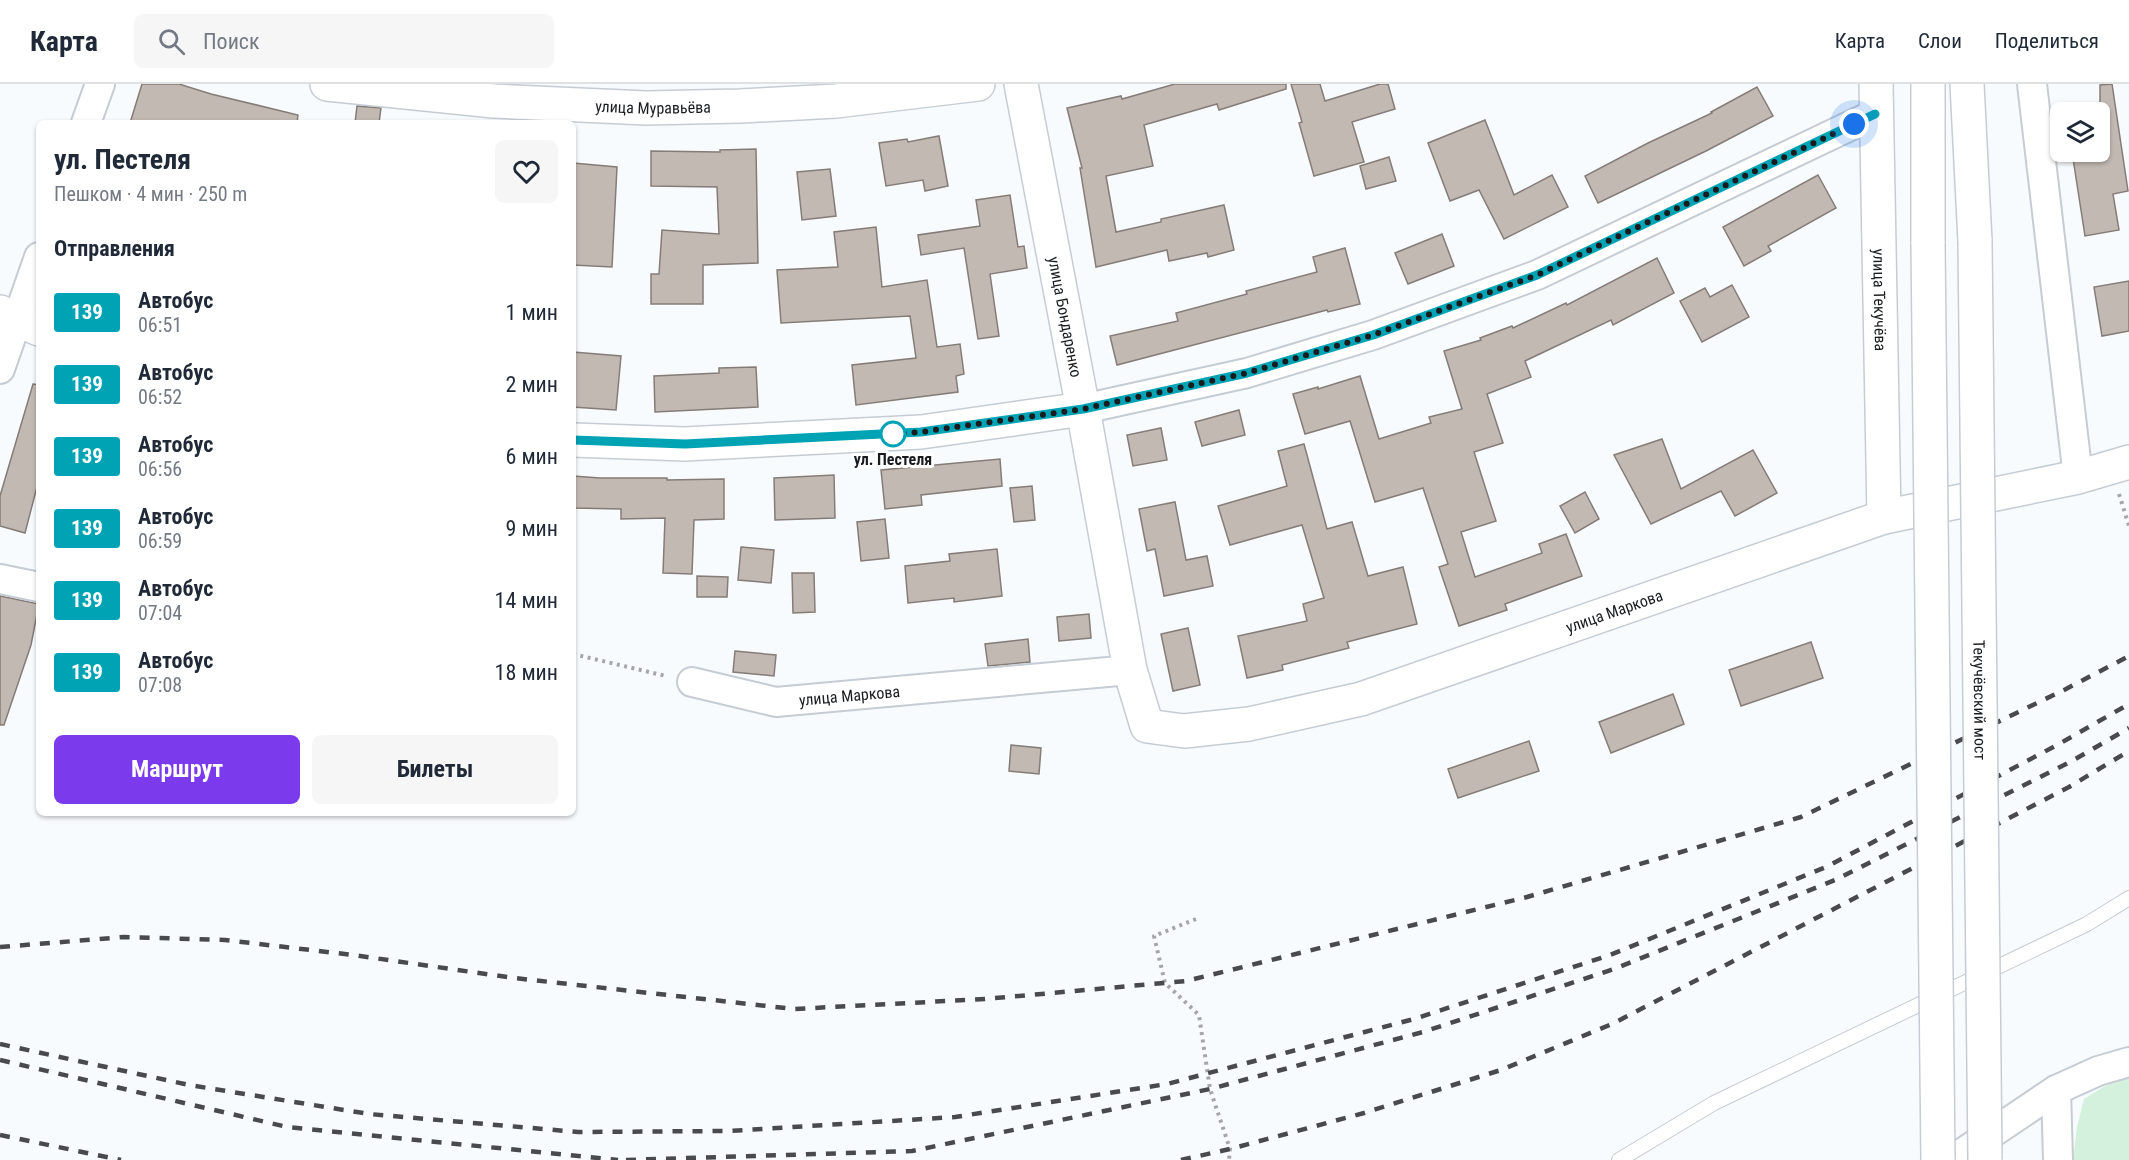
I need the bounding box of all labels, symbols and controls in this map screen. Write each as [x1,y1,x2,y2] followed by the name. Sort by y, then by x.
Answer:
[134,14,554,68] search box
[30,25,98,58] text: Карта
[155,25,188,58] icon: search
[203,29,260,54] text: Поиск
[1835,29,1885,53] text: Карта
[1918,29,1962,53] text: Слои
[1995,29,2099,53] text: Поделиться
[595,97,711,118] street label: улица Муравьёва
[2050,102,2110,162] map controls
[2050,102,2110,162] button: layers
[1839,109,1869,139] your location
[495,140,558,203] button: heart
[54,143,191,176] text: ул. Пестеля
[54,182,247,206] text: Пешком · 4 мин · 250 m
[54,236,175,261] text: Отправления
[1869,249,1890,351] street label: улица Текучёва
[1044,255,1086,379] street label: улица Бондаренко
[138,288,213,313] text: Автобус
[71,300,103,324] text: 139
[505,300,558,325] text: 1 мин
[138,313,182,337] text: 06:51
[138,360,213,385] text: Автобус
[71,372,103,396] text: 139
[505,372,558,397] text: 2 мин
[138,385,182,409] text: 06:52
[880,421,906,447] marker: ул. Пестеля
[138,432,213,457] text: Автобус
[71,444,103,468] text: 139
[505,444,558,469] text: 6 мин
[854,450,932,469] place label: ул. Пестеля
[138,457,182,481] text: 06:56
[138,504,213,529] text: Автобус
[71,516,103,540] text: 139
[505,516,558,541] text: 9 мин
[138,529,182,553] text: 06:59
[138,576,213,601] text: Автобус
[1563,586,1665,637] street label: улица Маркова
[71,588,103,612] text: 139
[495,588,558,613] text: 14 мин
[138,601,182,625] text: 07:04
[1969,640,1990,760] street label: Текучёвский мост
[138,648,213,673] text: Автобус
[71,660,103,684] text: 139
[495,660,558,685] text: 18 мин
[138,673,182,697] text: 07:08
[798,682,901,710] street label: улица Маркова
[54,735,300,804] button: Маршрут
[312,735,558,804] button: Билеты

